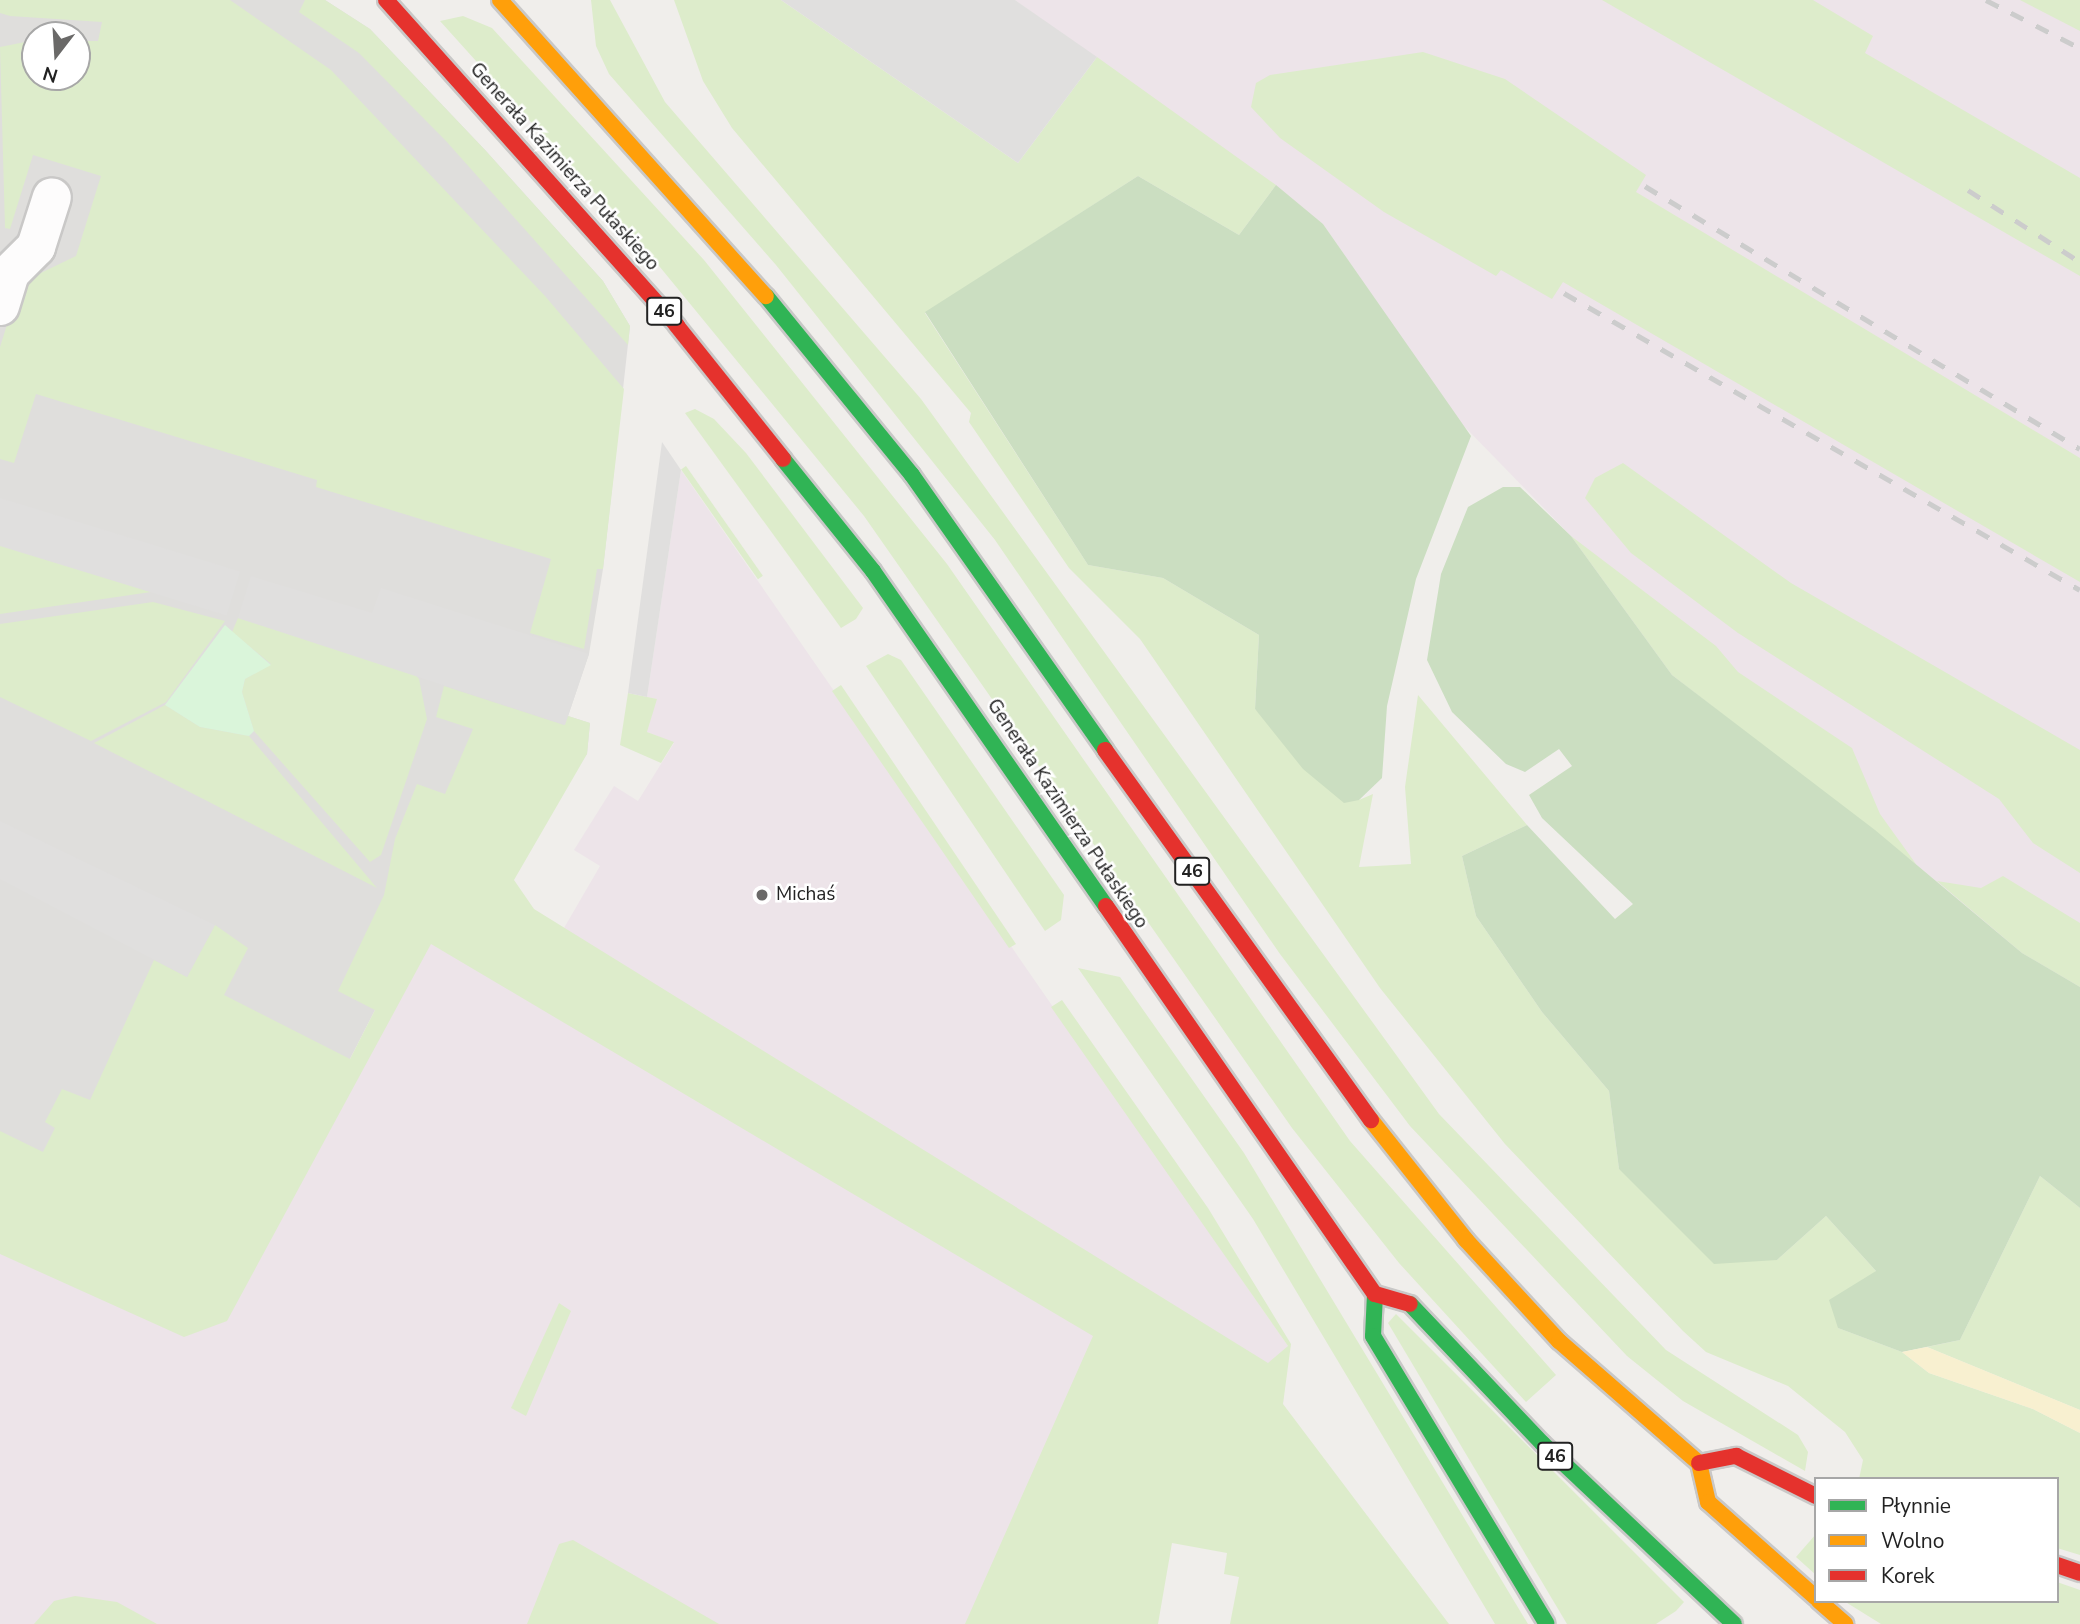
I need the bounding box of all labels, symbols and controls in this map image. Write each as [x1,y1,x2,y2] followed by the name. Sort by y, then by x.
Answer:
[21,21,91,91] north arrow
[465,58,663,276] street label: Generała Kazimierza Pułaskiego
[40,60,61,89] text: N
[645,296,683,326] road number: 46
[982,695,1152,933] street label: Generała Kazimierza Pułaskiego
[1173,856,1211,886] road number: 46
[776,884,835,906] place label: Michaś
[754,887,770,903] marker: Michaś
[1536,1442,1574,1470] road number: 46
[1814,1477,2059,1603] legend
[1881,1492,1951,1520] text: Płynnie
[1881,1527,1944,1555] text: Wolno
[1881,1562,1935,1590] text: Korek

